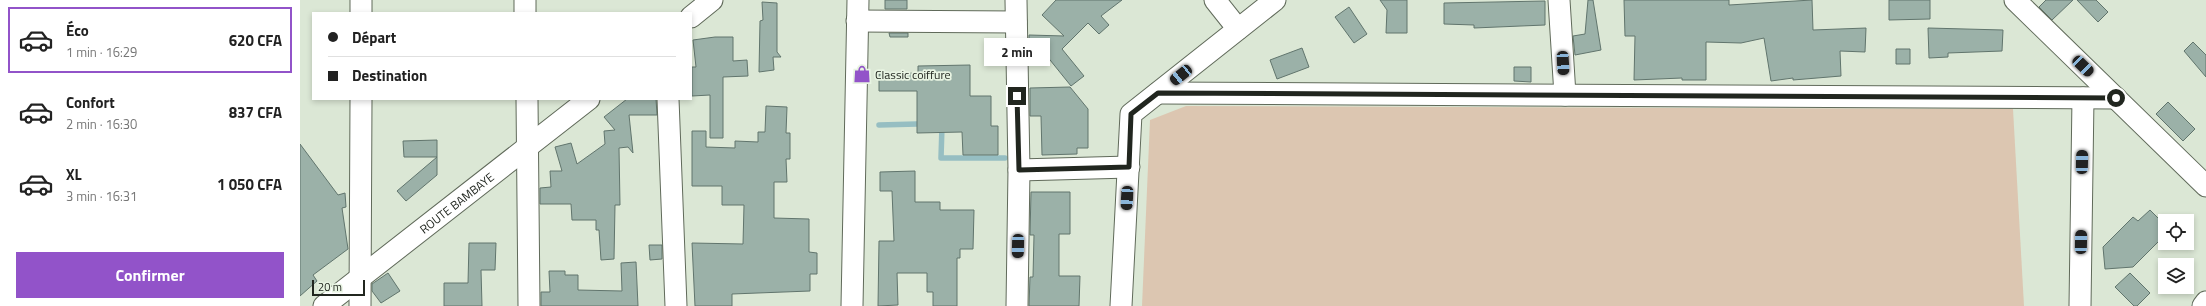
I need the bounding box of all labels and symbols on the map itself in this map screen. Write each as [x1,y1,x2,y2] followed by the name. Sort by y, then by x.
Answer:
[984,38,1050,66] callout: 2 min
[1556,51,1570,75] car
[2070,53,2096,79] car
[1168,63,1194,87] car
[852,64,872,84] shop icon: Classic coiffure
[875,65,951,84] place label: Classic coiffure
[1008,87,1026,105] route end
[2107,89,2125,107] route start
[2076,150,2088,174] car
[415,167,498,238] street label: ROUTE BAMBAYE
[1120,186,1134,210] car
[2075,230,2087,254] car
[1012,234,1024,258] car
[312,278,365,297] scale bar

